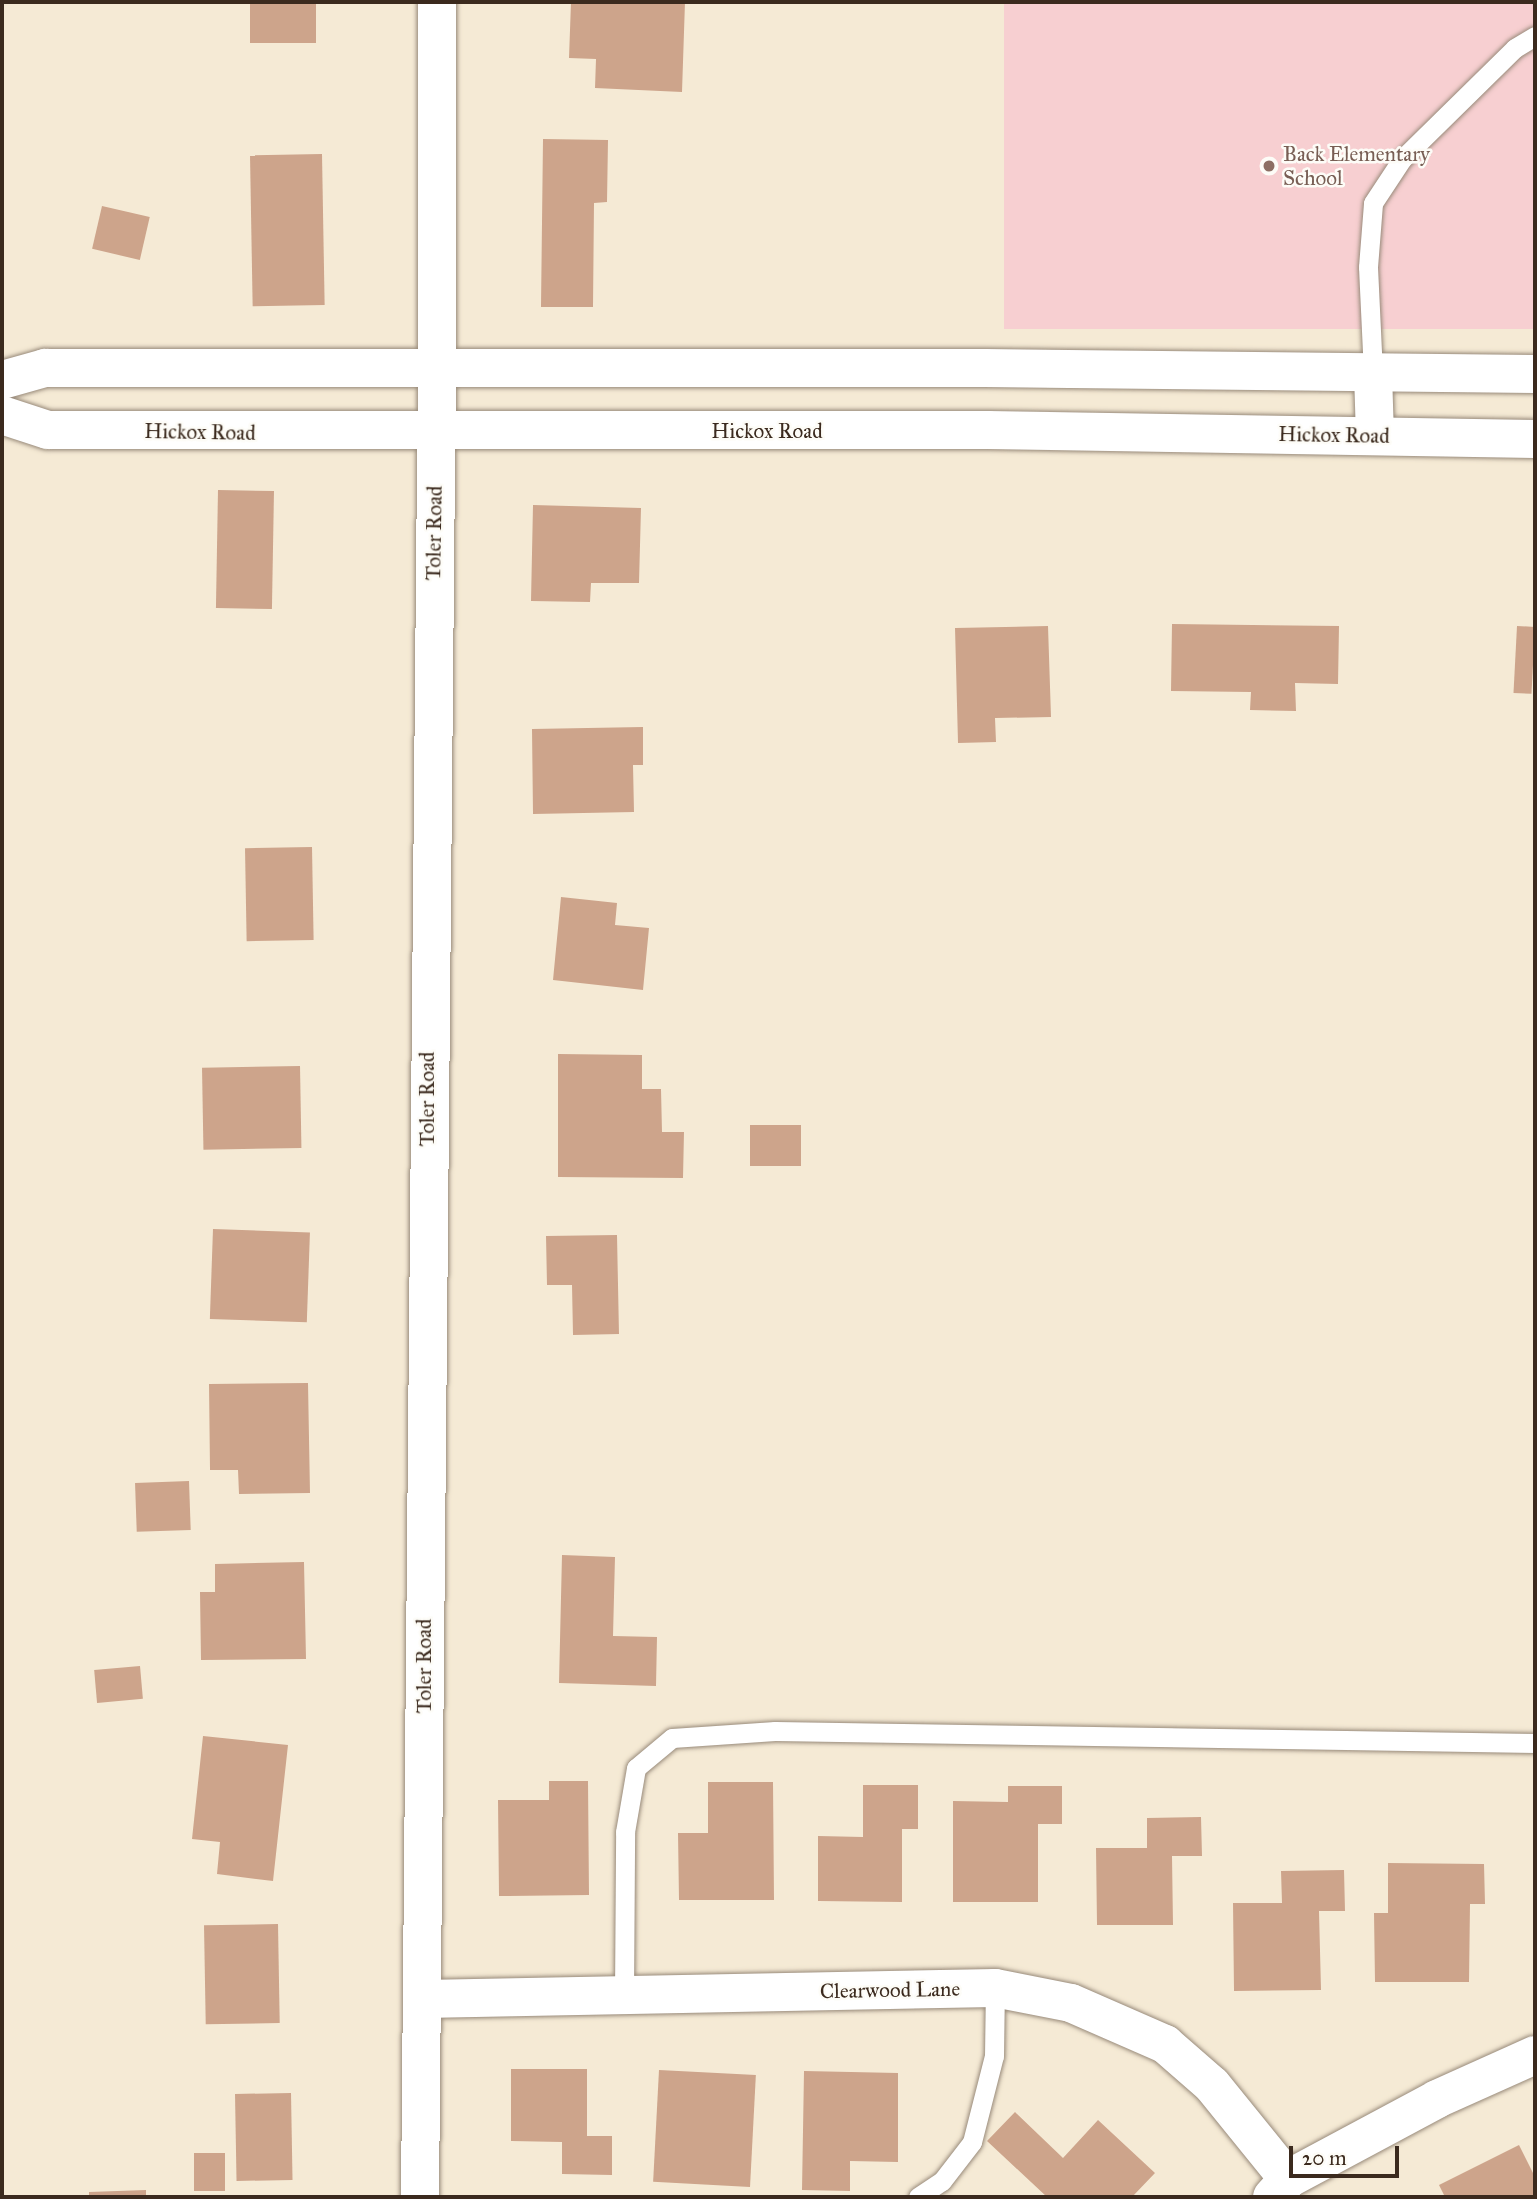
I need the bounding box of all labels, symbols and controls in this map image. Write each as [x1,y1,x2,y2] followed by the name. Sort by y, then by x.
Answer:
[1283,141,1430,191] place label: Back Elementary School
[1261,158,1277,174] marker: Back Elementary School
[144,418,256,446] street label: Hickox Road
[711,418,823,444] street label: Hickox Road
[1278,421,1390,449] street label: Hickox Road
[421,485,447,581] street label: Toler Road
[414,1052,440,1146] street label: Toler Road
[411,1619,437,1713] street label: Toler Road
[820,1976,960,2004] street label: Clearwood Lane
[1292,2132,1402,2176] scale bar
[1302,2145,1347,2171] text: 20 m

